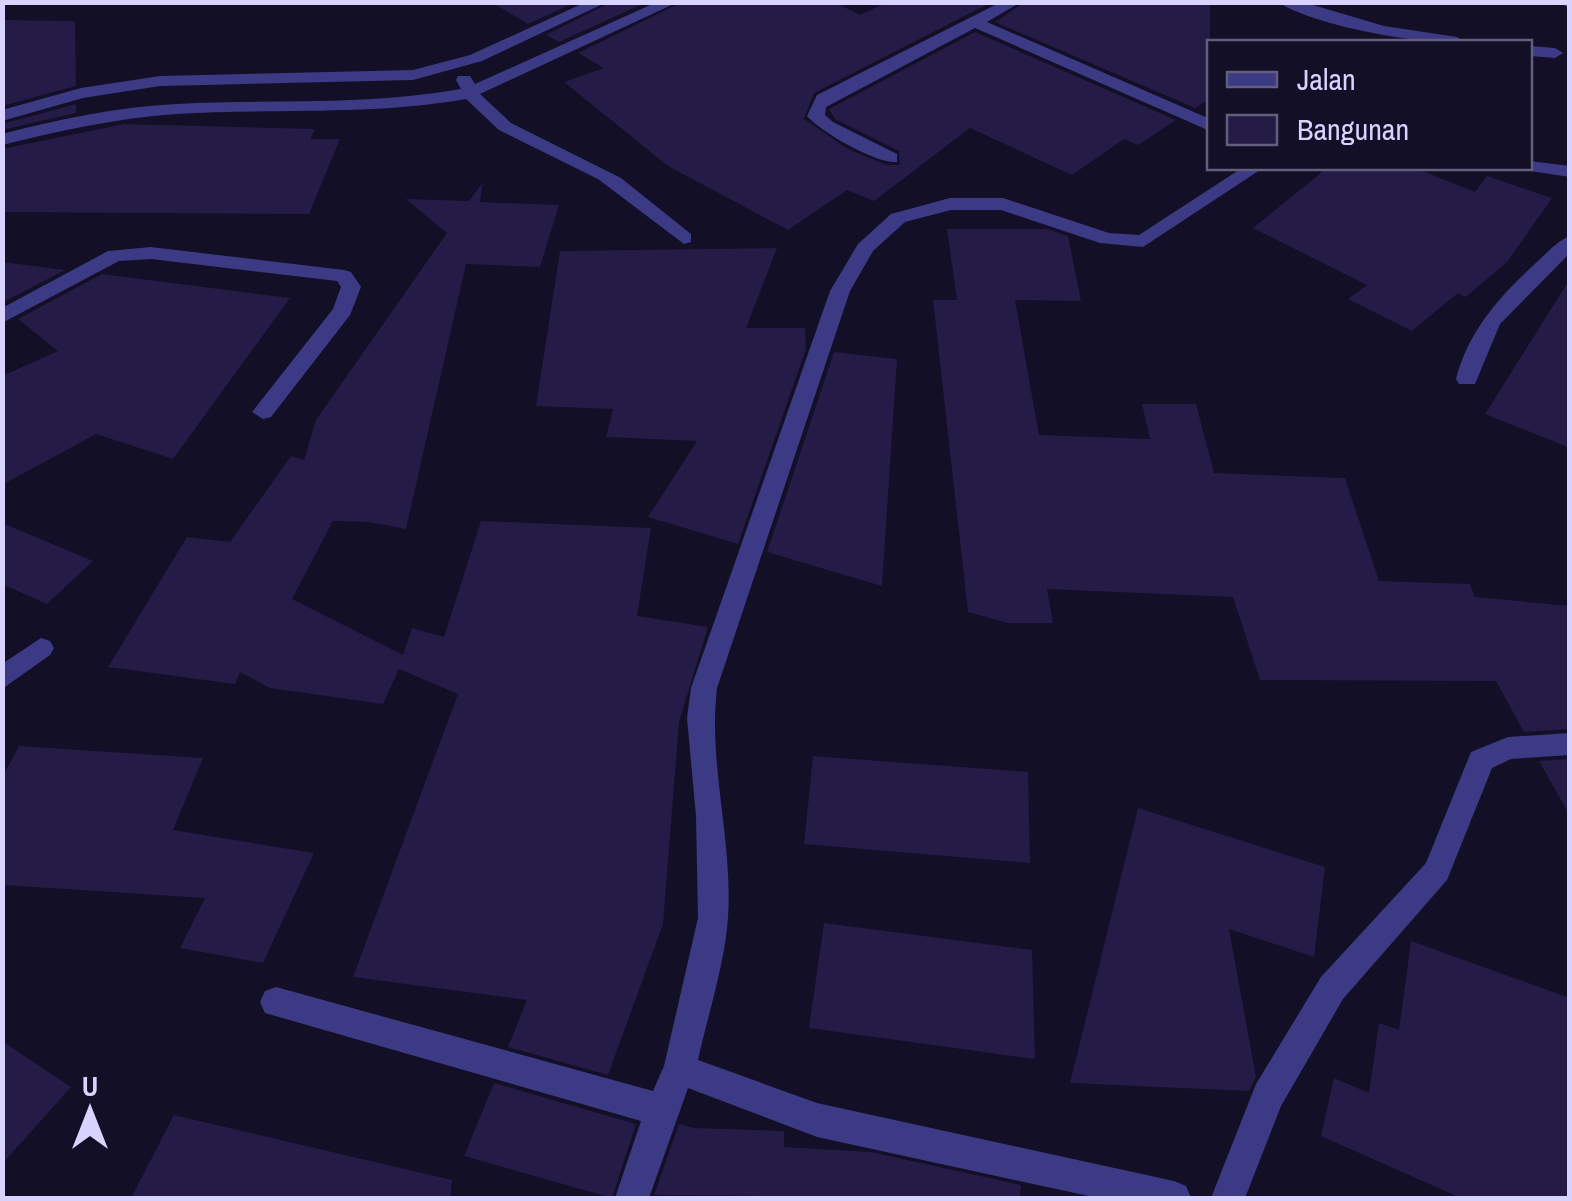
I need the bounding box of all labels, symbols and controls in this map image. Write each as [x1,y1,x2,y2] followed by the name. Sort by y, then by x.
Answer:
[1207,40,1532,170] legend
[1297,59,1356,99] text: Jalan
[1297,109,1409,149] text: Bangunan
[40,1061,140,1161] north arrow
[82,1067,98,1105] text: U

